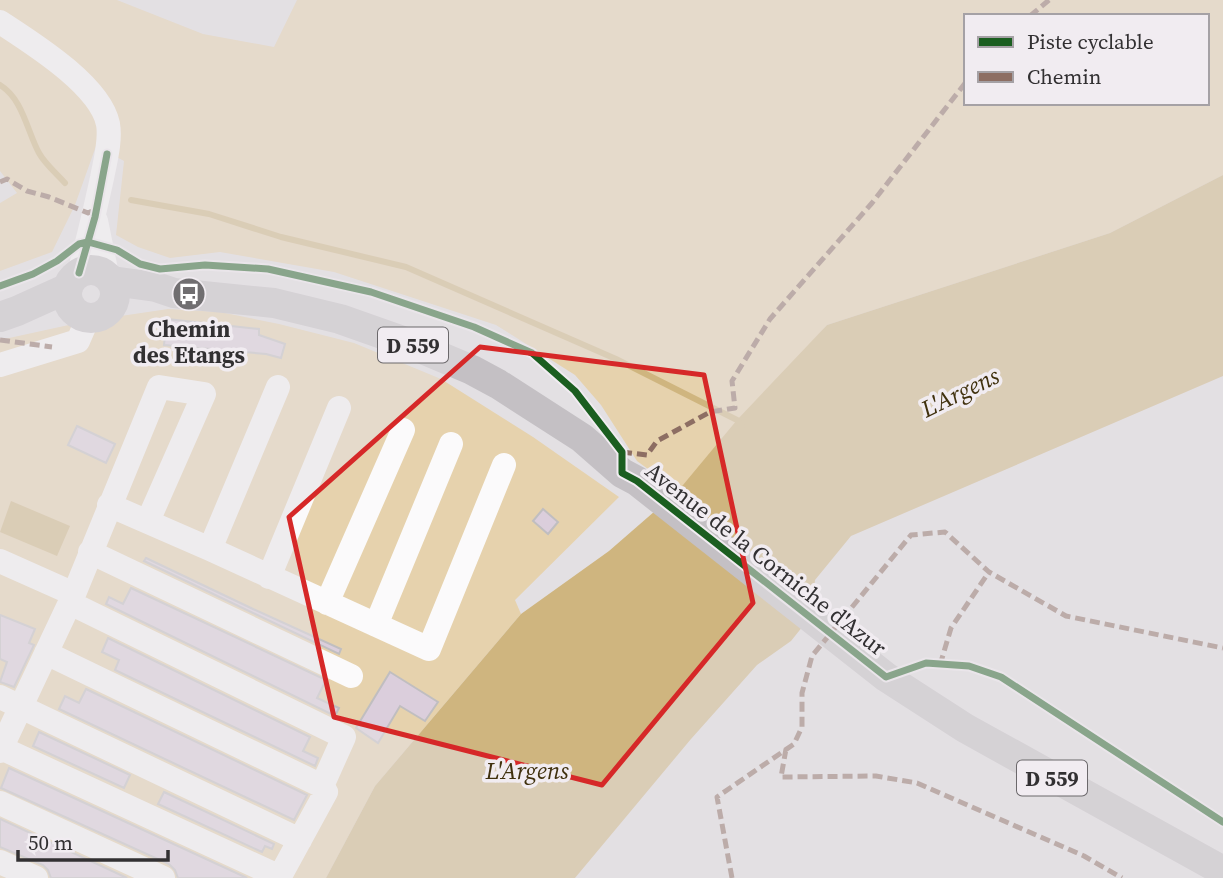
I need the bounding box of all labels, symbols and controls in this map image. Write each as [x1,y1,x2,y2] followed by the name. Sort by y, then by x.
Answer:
[964,14,1209,105] legend
[1027,27,1154,56] text: Piste cyclable
[1027,62,1102,91] text: Chemin
[170,275,208,313] bus stop icon: Chemin des Etangs
[133,313,245,371] place label: Chemin des Etangs
[378,328,448,362] road number: D 559
[914,359,1005,426] water label: L'Argens
[639,455,893,663] street label: Avenue de la Corniche d'Azur
[484,754,569,787] water label: L'Argens
[1017,760,1087,796] road number: D 559
[18,818,168,862] scale bar
[28,828,73,857] text: 50 m

